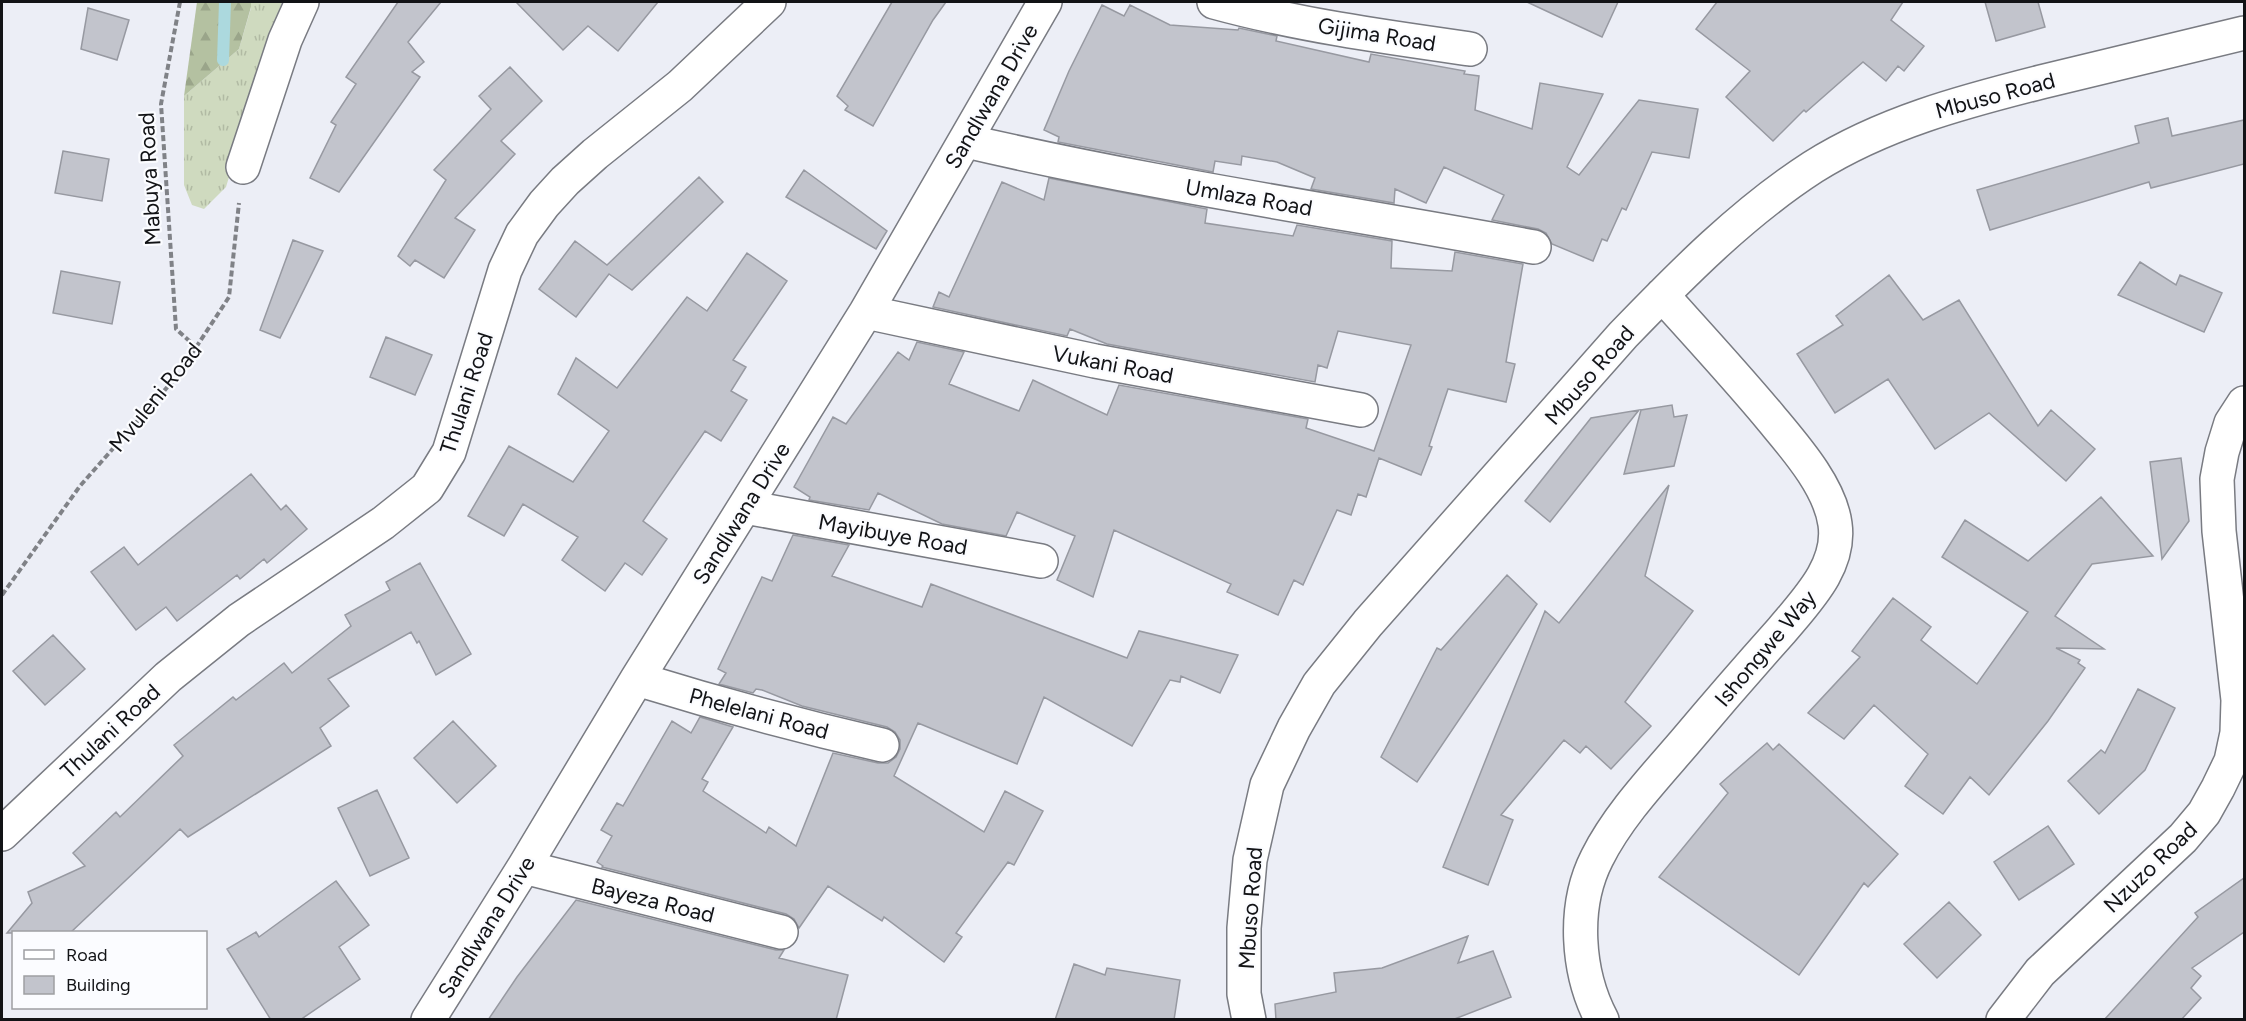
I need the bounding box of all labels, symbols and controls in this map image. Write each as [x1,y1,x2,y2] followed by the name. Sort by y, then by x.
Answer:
[1316,12,1438,57] street label: Gijima Road
[939,19,1044,173] street label: Sandlwana Drive
[1932,67,2058,124] street label: Mbuso Road
[133,112,166,246] street label: Mabuya Road
[1183,173,1315,222] street label: Umlaza Road
[1539,320,1640,431] street label: Mbuso Road
[434,329,499,457] street label: Thulani Road
[103,337,208,457] street label: Mvuleni Road
[1050,340,1176,389] street label: Vukani Road
[687,437,796,589] street label: Sandlwana Drive
[816,508,970,561] street label: Mayibuye Road
[1709,584,1822,712] street label: Ishongwe Way
[55,678,166,784] street label: Thulani Road
[686,682,832,745] street label: Phelelani Road
[2098,816,2203,919] street label: Nzuzo Road
[1233,846,1268,970] street label: Mbuso Road
[432,851,541,1003] street label: Sandlwana Drive
[589,872,717,929] street label: Bayeza Road
[12,931,207,1009] legend
[66,944,107,966] text: Road
[66,974,131,996] text: Building

